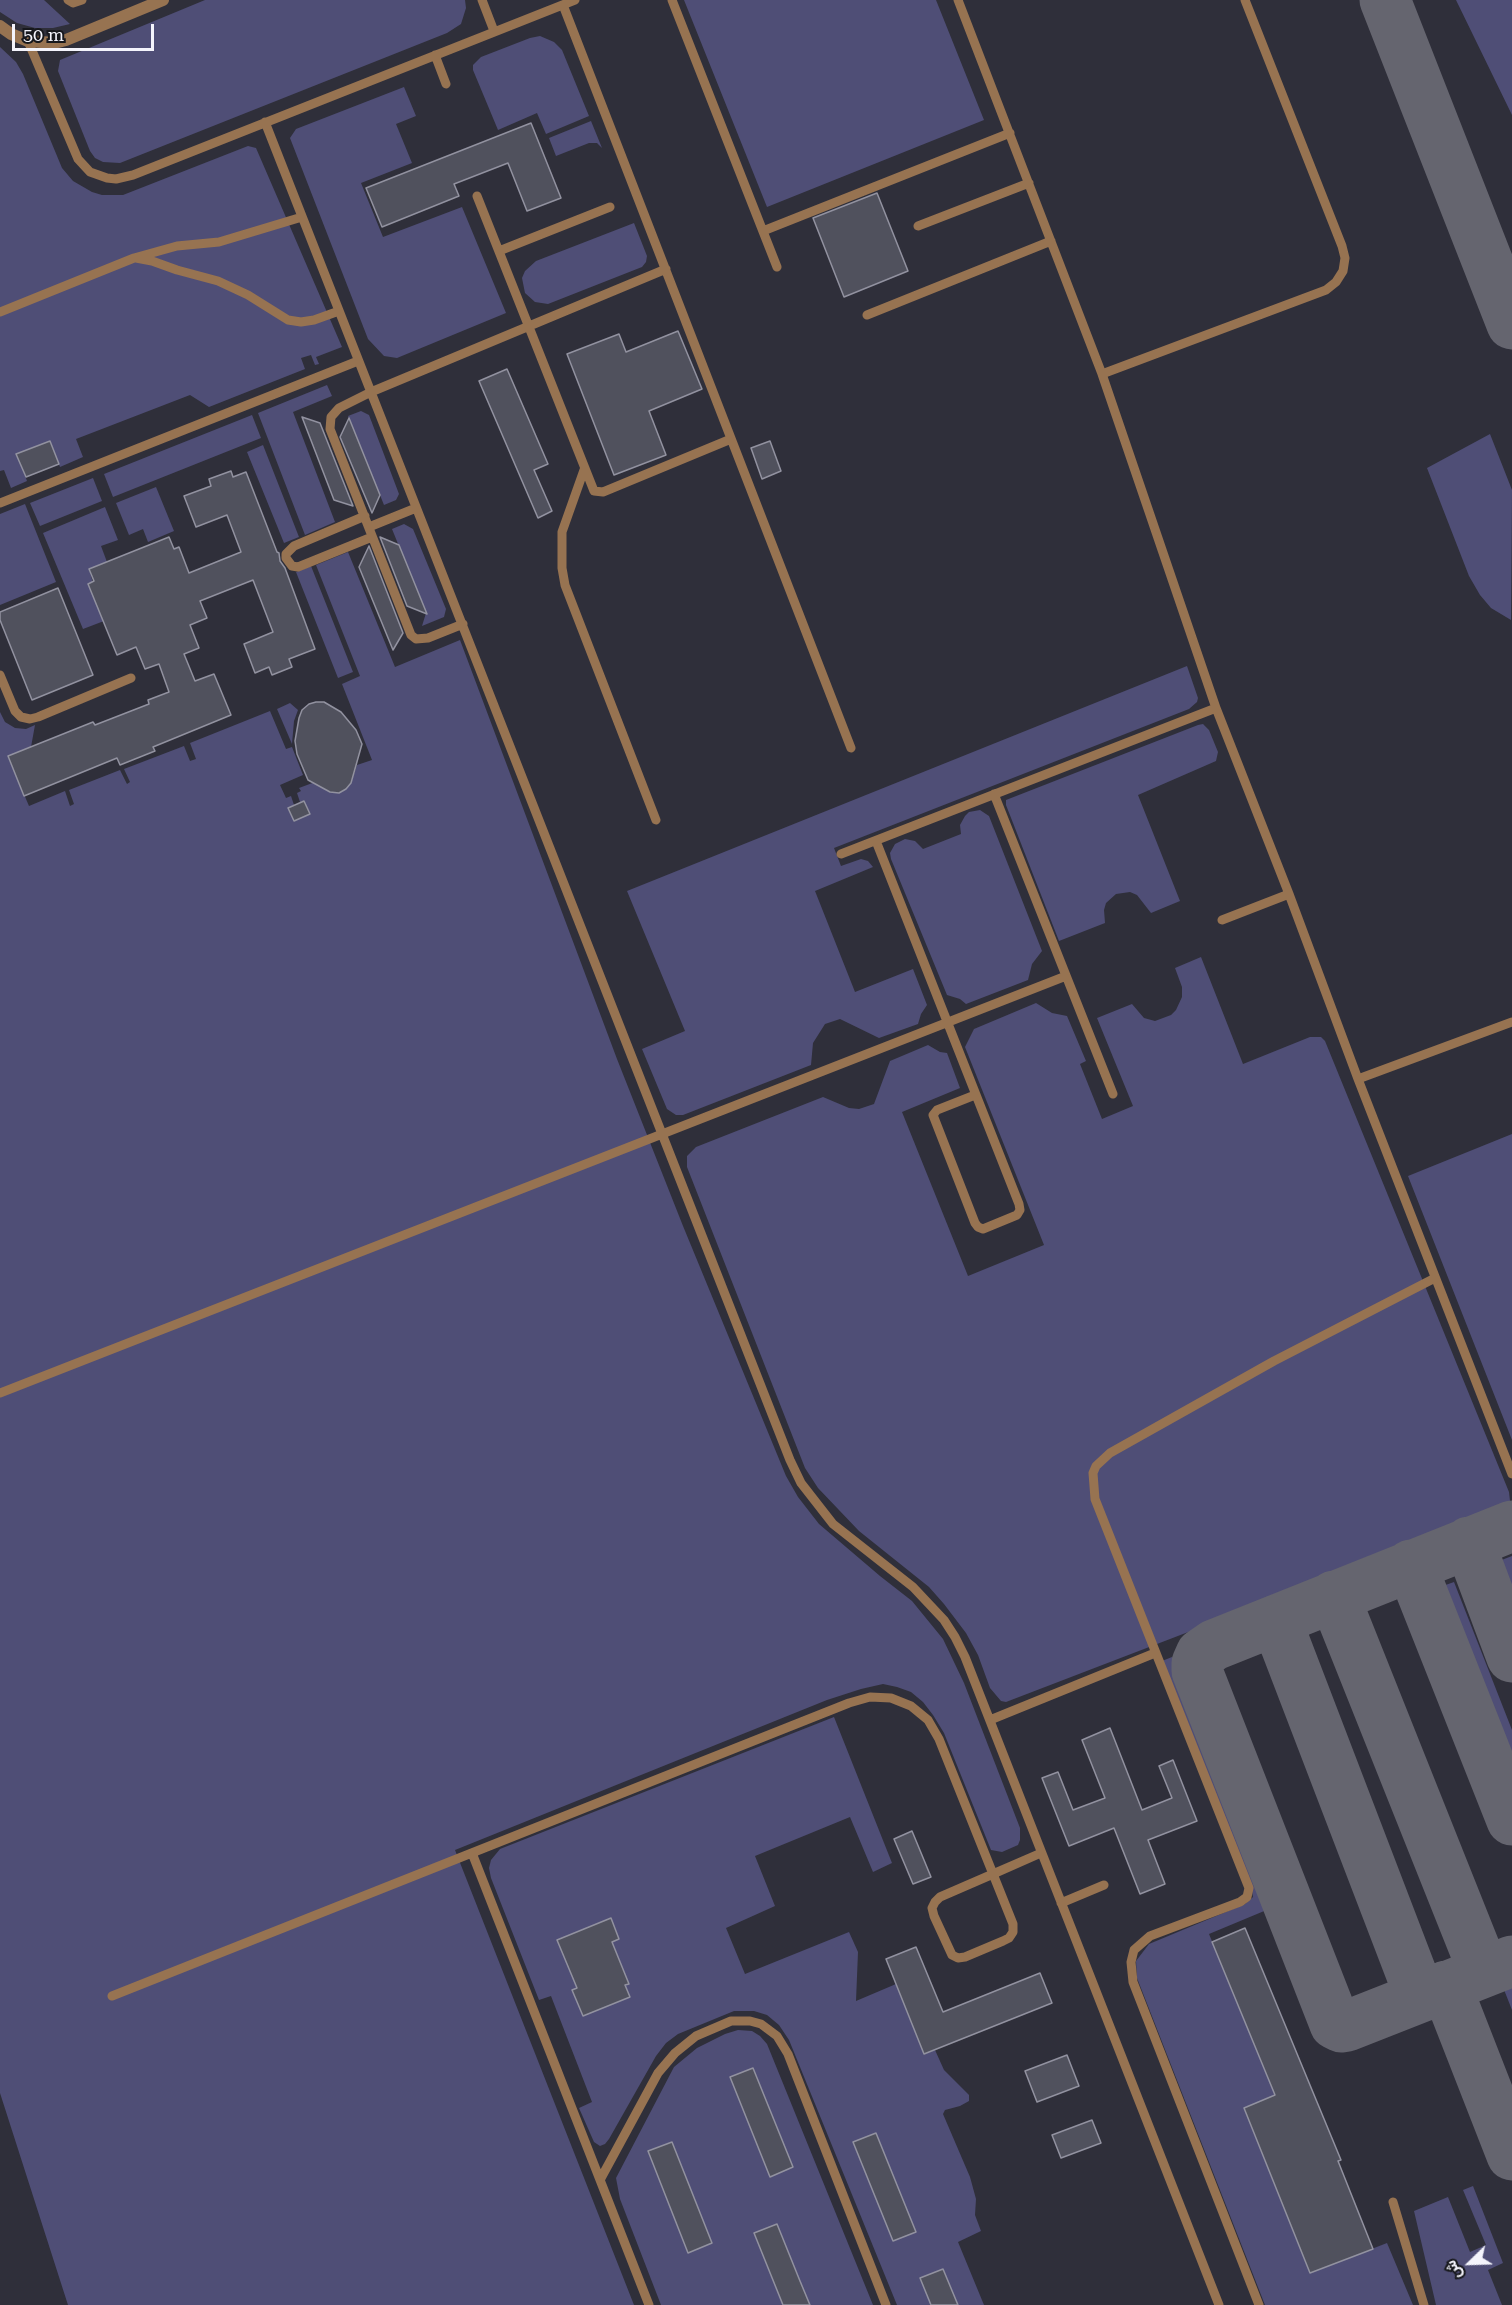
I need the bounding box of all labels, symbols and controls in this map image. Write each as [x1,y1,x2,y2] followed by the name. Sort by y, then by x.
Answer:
[15,12,158,50] scale bar
[23,24,64,45] text: 50 m
[1440,2233,1500,2293] north arrow
[1440,2258,1465,2283] text: ش

